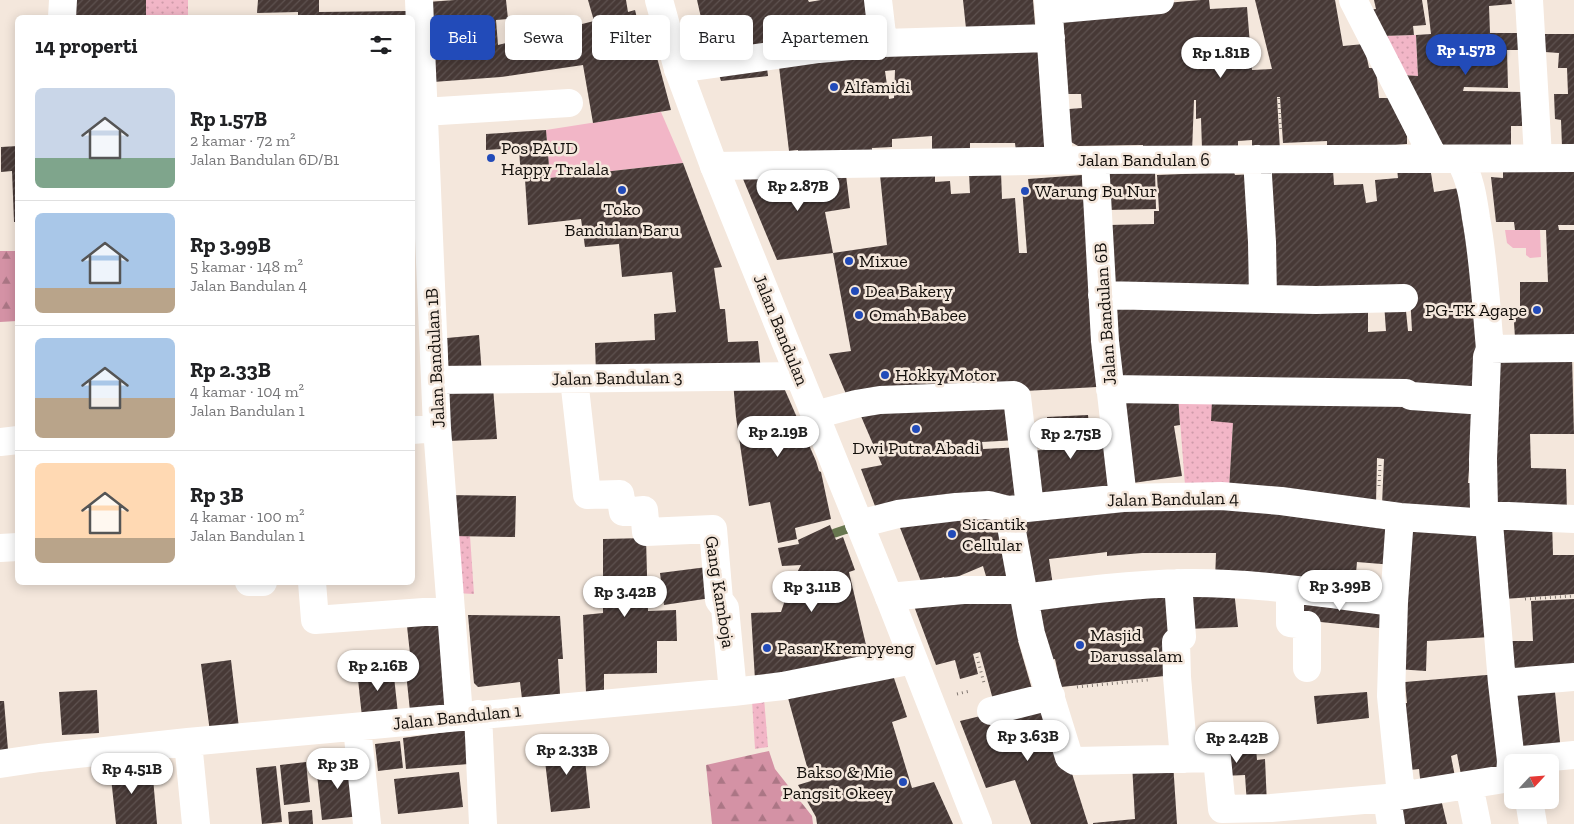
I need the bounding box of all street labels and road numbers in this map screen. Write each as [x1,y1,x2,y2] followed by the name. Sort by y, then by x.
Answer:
[1078,149,1210,171] street label: Jalan Bandulan 6
[1089,242,1121,386] street label: Jalan Bandulan 6B
[749,271,814,389] street label: Jalan Bandulan
[420,287,450,428] street label: Jalan Bandulan 1B
[551,366,683,390] street label: Jalan Bandulan 3
[1107,487,1239,511] street label: Jalan Bandulan 4
[700,534,740,650] street label: Gang Kamboja
[392,699,522,735] street label: Jalan Bandulan 1

